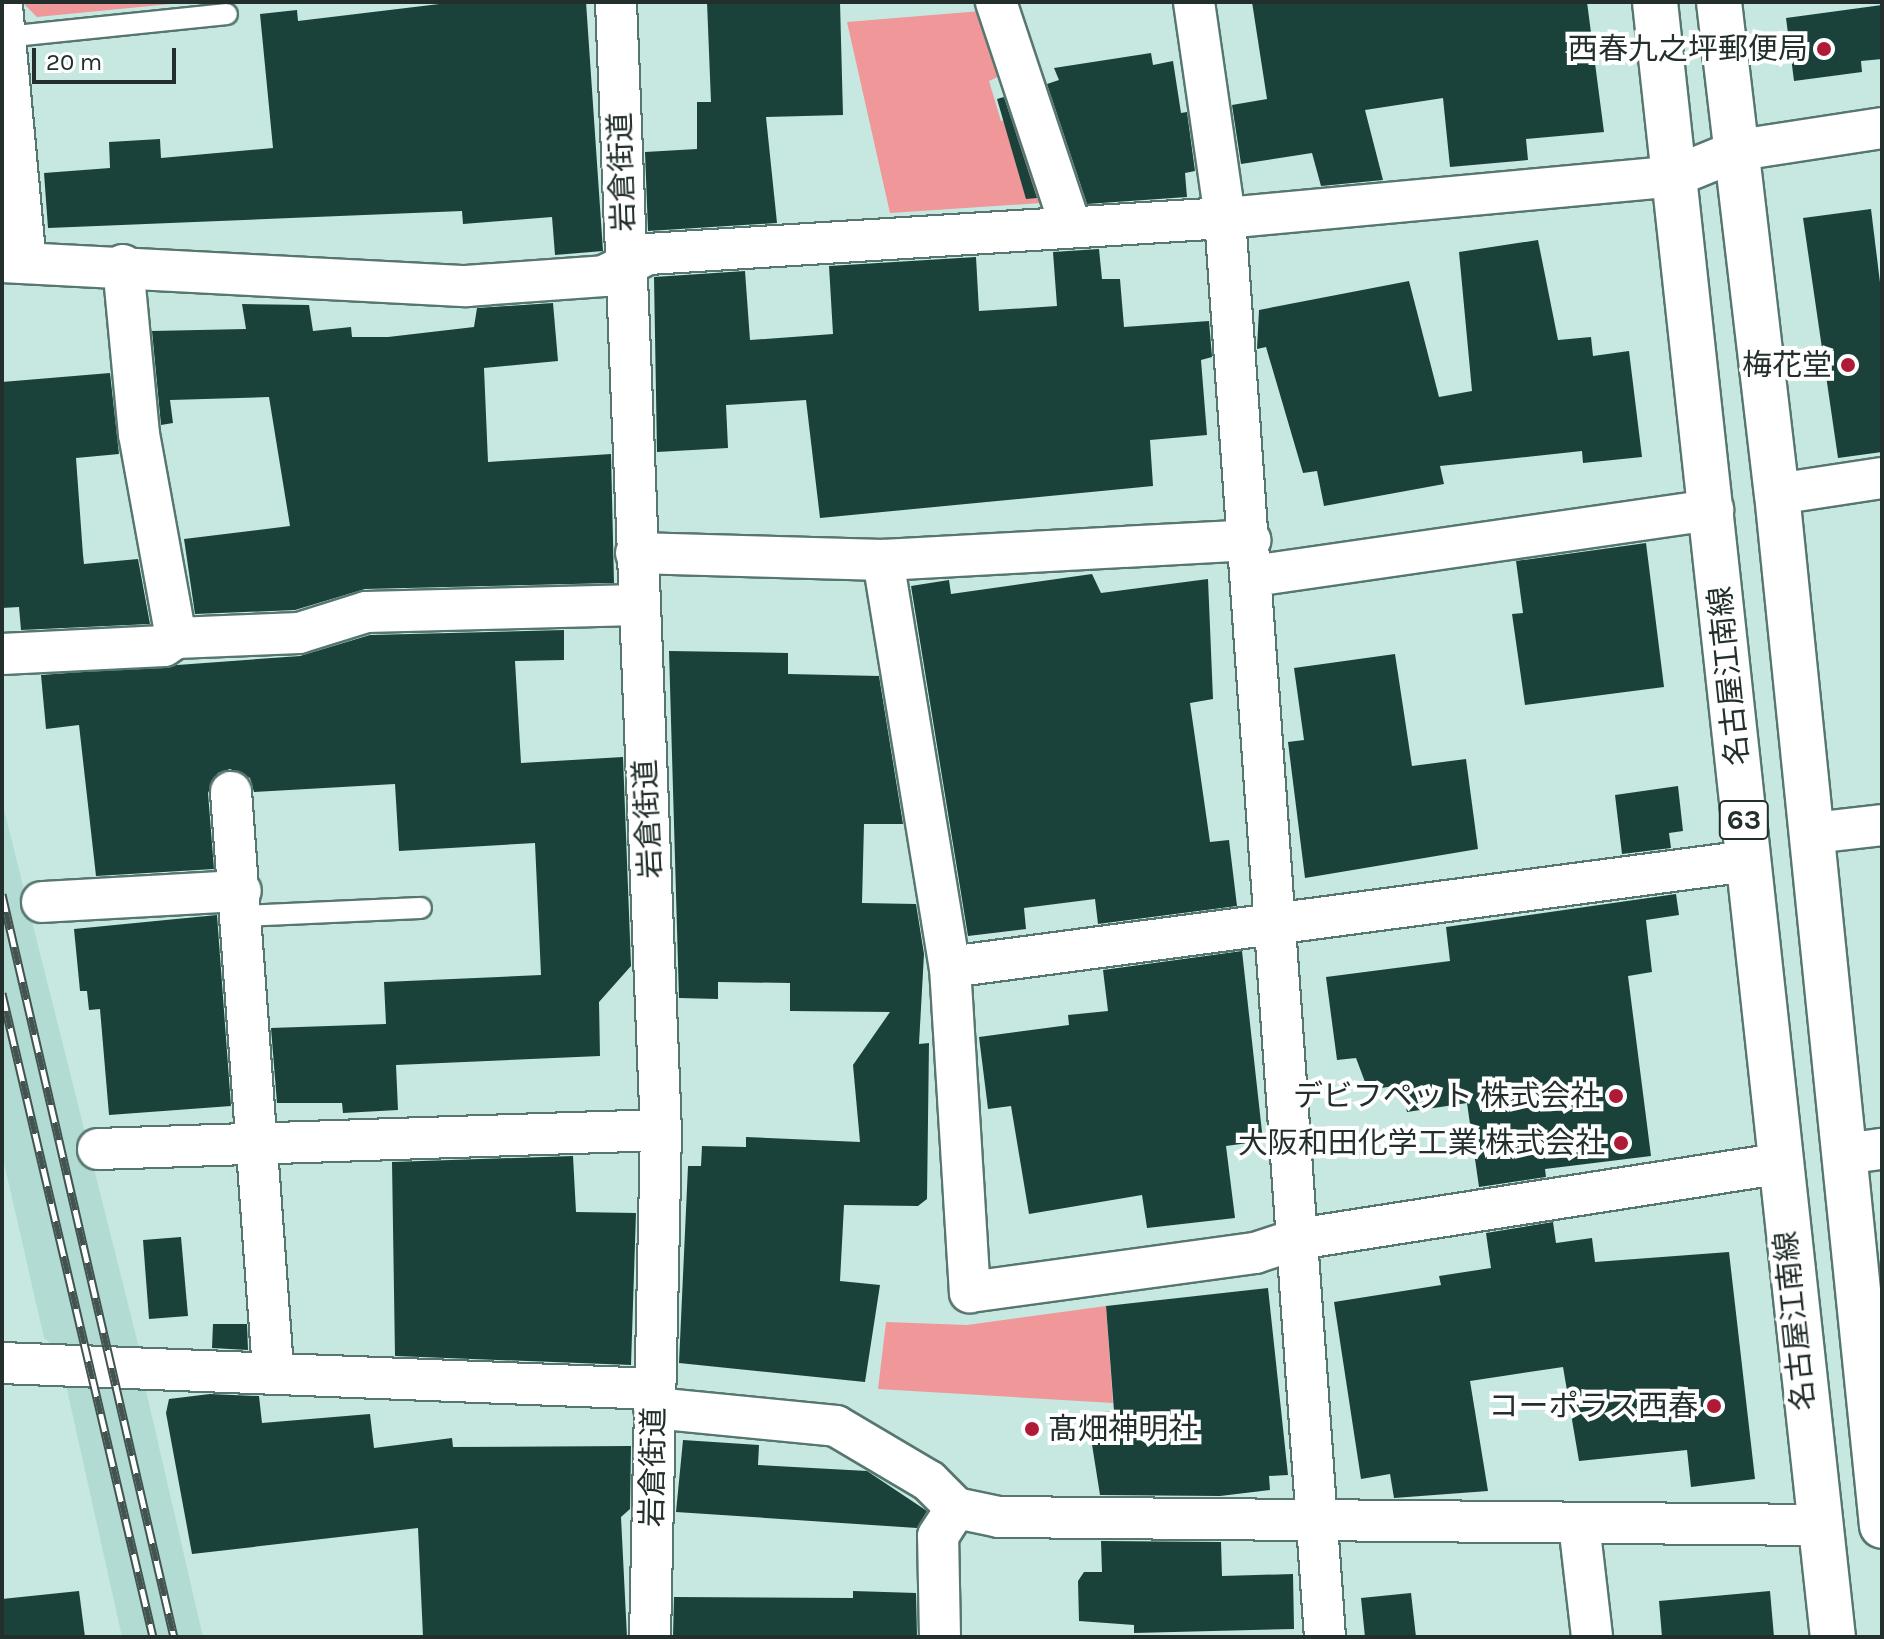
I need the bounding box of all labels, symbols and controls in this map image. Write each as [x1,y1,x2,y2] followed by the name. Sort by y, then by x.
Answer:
[1568,31,1808,67] place label: 西春九之坪郵便局
[36,32,180,82] scale bar
[1815,40,1833,58] marker: 西春九之坪郵便局
[46,48,102,76] text: 20 m
[602,111,642,233] street label: 岩倉街道
[1742,347,1832,383] place label: 梅花堂
[1839,356,1857,374] marker: 梅花堂
[1702,585,1756,767] street label: 名古屋江南線
[627,758,669,880] street label: 岩倉街道
[1718,796,1770,844] road number: 63
[1293,1078,1600,1114] place label: デビフペット 株式会社
[1607,1087,1625,1105] marker: デビフペット 株式会社
[1238,1125,1605,1161] place label: 大阪和田化学工業 株式会社
[1612,1134,1630,1152] marker: 大阪和田化学工業 株式会社
[1768,1230,1822,1412] street label: 名古屋江南線
[1488,1388,1698,1424] place label: コーポラス西春
[1705,1397,1723,1415] marker: コーポラス西春
[634,1407,672,1527] street label: 岩倉街道
[1048,1411,1198,1447] place label: 髙畑神明社
[1023,1420,1041,1438] marker: 髙畑神明社

